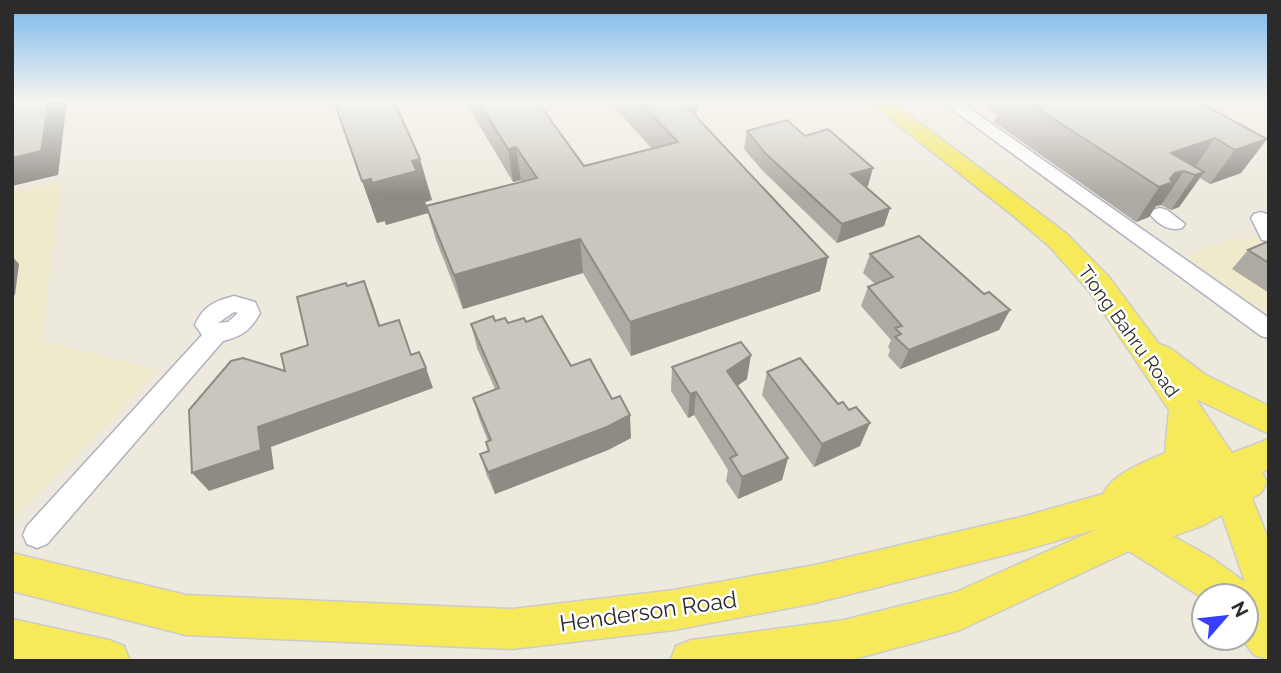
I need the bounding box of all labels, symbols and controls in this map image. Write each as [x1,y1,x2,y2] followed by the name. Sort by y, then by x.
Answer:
[1074,261,1184,401] street label: Tiong Bahru Road
[1190,582,1260,652] north arrow
[558,585,738,637] street label: Henderson Road
[1227,597,1253,621] text: N

